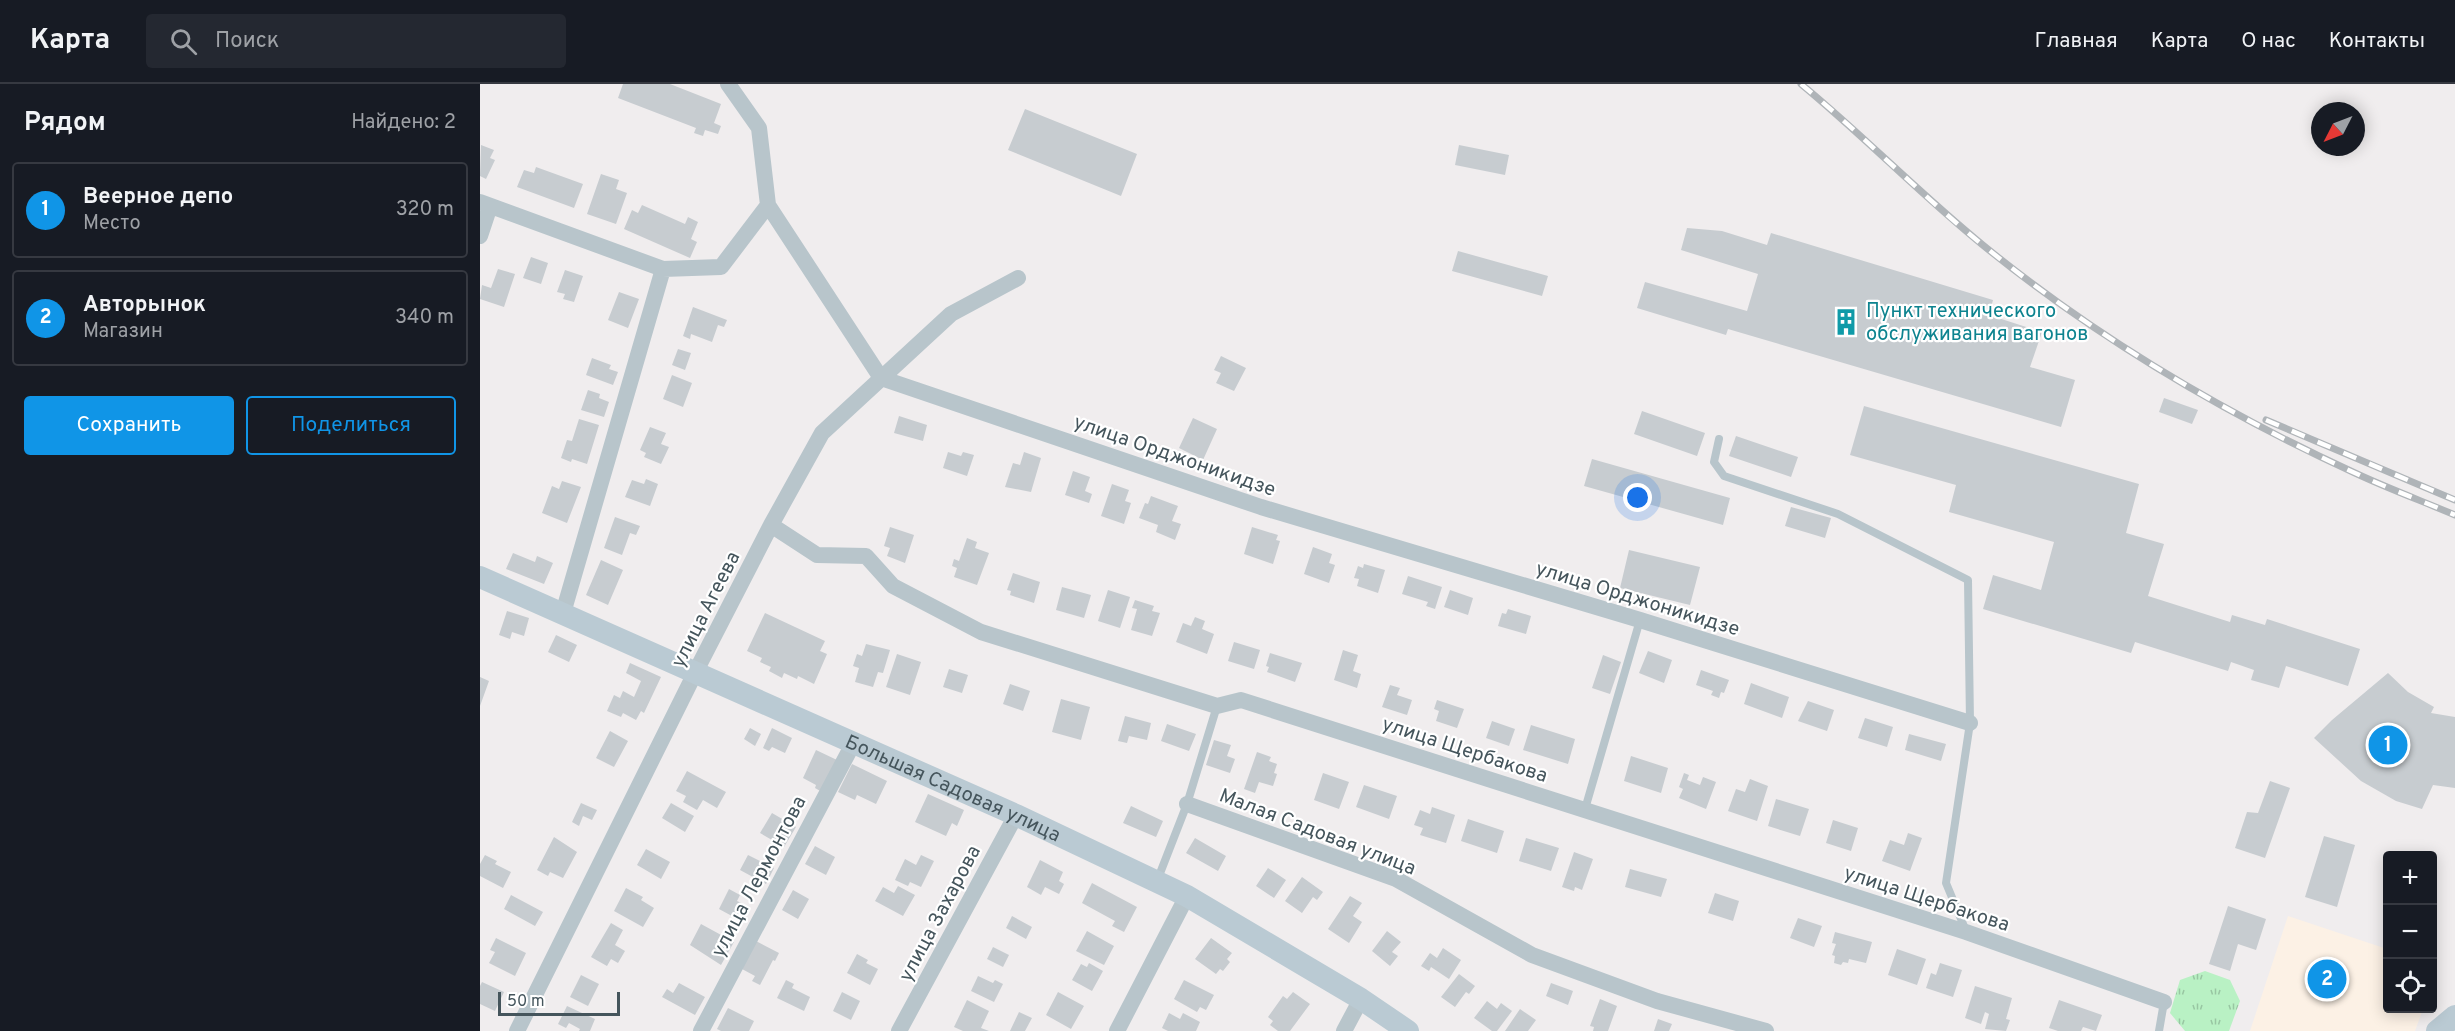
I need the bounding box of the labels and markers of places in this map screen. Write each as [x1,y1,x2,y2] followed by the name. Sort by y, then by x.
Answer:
[1866,299,2089,348] place label: Пункт технического обслуживания вагонов
[1831,307,1861,337] building icon: Пункт технического обслуживания вагонов
[2368,722,2408,768] pin: 1
[2308,956,2346,1002] pin: 2

